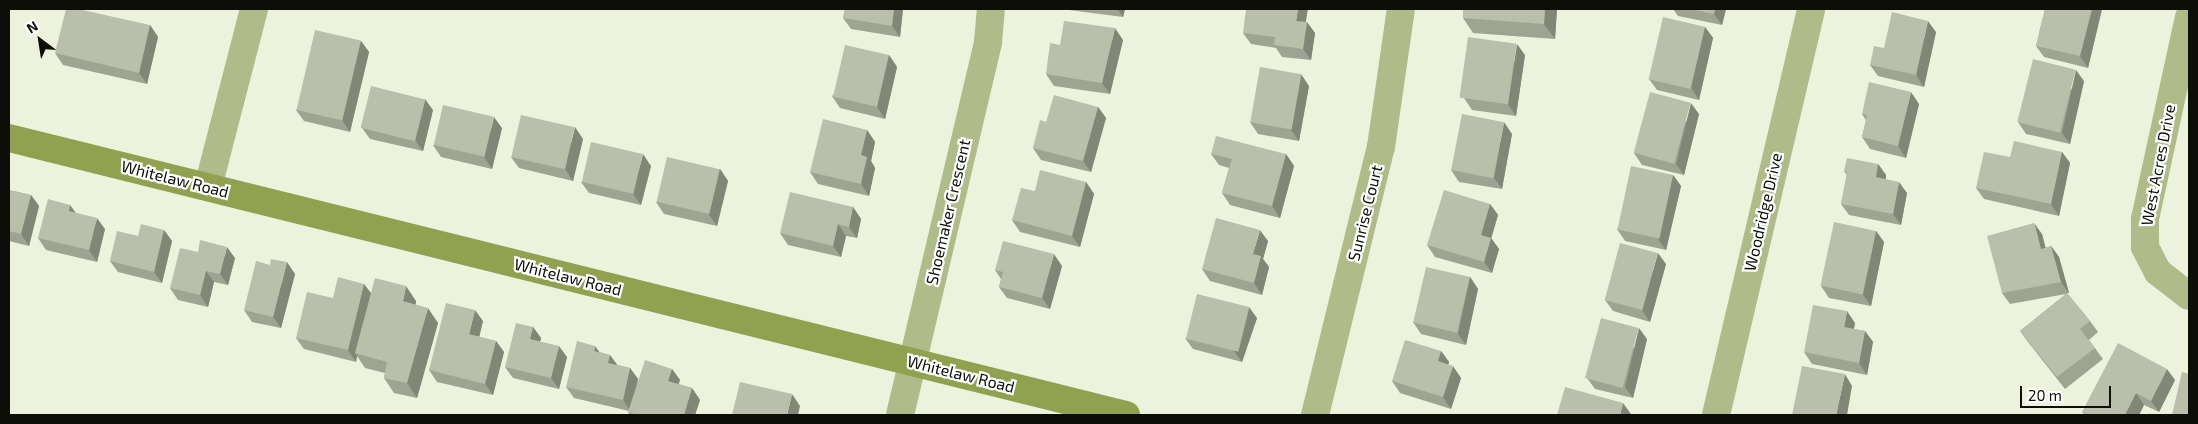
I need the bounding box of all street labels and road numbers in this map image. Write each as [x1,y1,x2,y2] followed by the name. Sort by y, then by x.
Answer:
[2137,103,2179,227] street label: West Acres Drive
[922,137,974,287] street label: Shoemaker Crescent
[1740,151,1786,273] street label: Woodridge Drive
[119,156,231,202] street label: Whitelaw Road
[1344,163,1386,263] street label: Sunrise Court
[512,254,624,300] street label: Whitelaw Road
[905,351,1017,397] street label: Whitelaw Road

